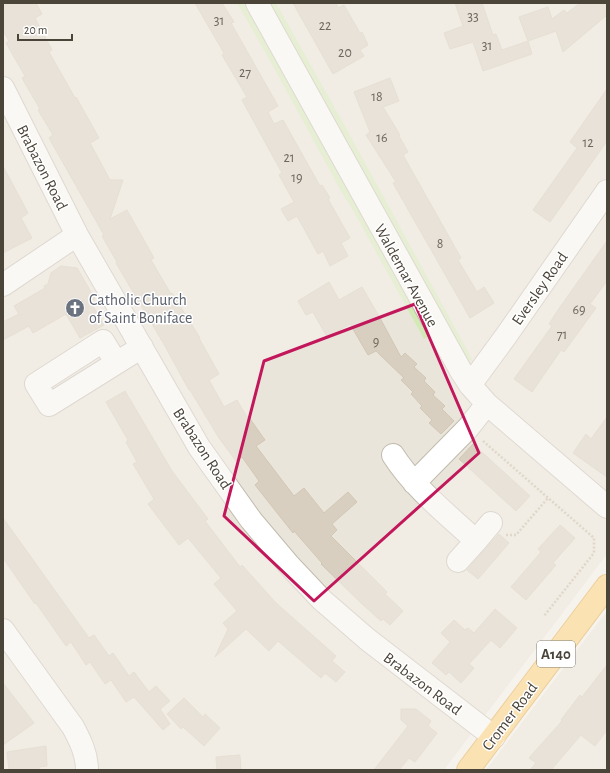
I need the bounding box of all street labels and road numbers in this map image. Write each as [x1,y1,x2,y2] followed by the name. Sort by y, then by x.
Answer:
[14,122,70,213] street label: Brabazon Road
[371,221,441,330] street label: Waldemar Avenue
[509,249,572,328] street label: Eversley Road
[170,405,234,492] street label: Brabazon Road
[537,641,575,667] road number: A140
[380,649,464,718] street label: Brabazon Road
[479,680,540,754] street label: Cromer Road

